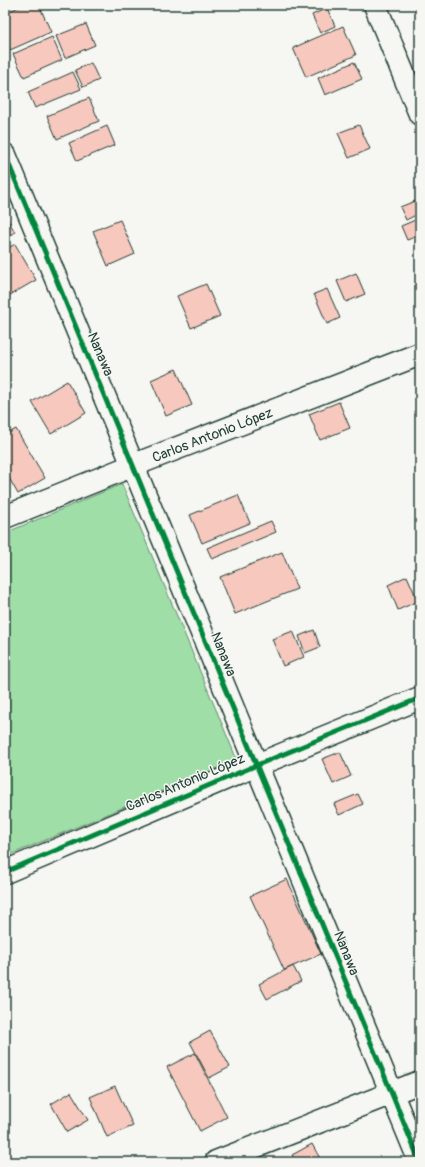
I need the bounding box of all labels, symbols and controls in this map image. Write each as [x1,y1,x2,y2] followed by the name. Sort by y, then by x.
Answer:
[84,330,117,379] street label: Nanawa
[150,404,275,466] street label: Carlos Antonio López
[207,630,240,679] street label: Nanawa
[123,750,247,815] street label: Carlos Antonio López
[330,929,363,978] street label: Nanawa

